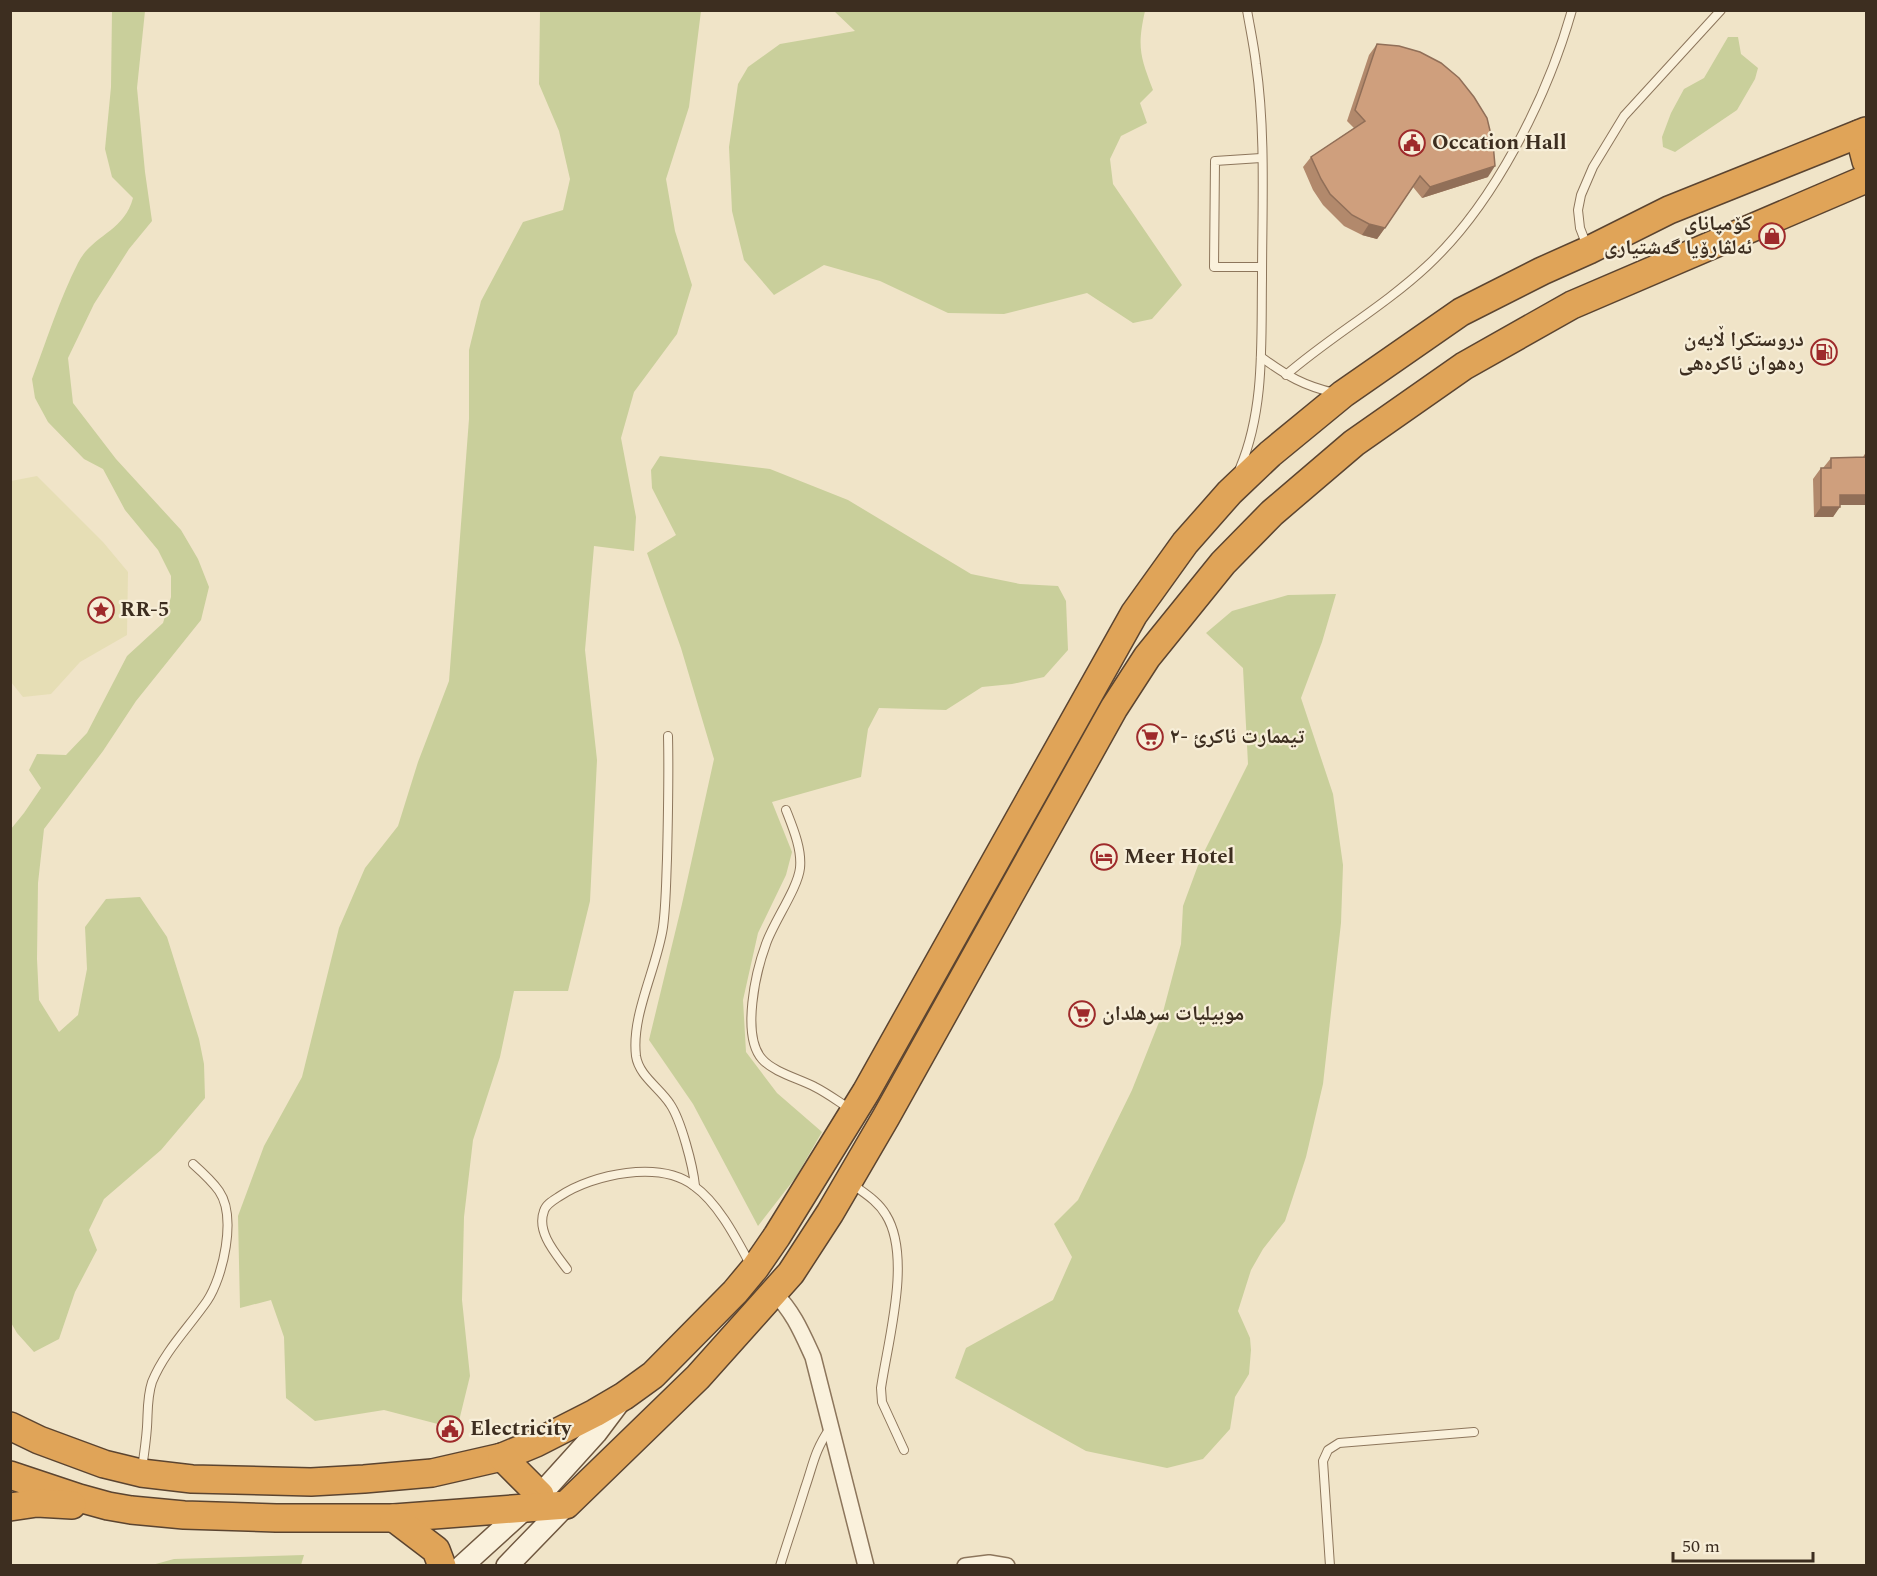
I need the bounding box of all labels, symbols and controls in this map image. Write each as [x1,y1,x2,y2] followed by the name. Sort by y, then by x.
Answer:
[1432,127,1567,159] place label: Occation Hall
[1397,128,1427,158] public building icon: Occation Hall
[1604,208,1752,264] place label: کۆمپانای ئەلڤارۆیا گەشتیاری
[1757,221,1787,251] shop icon: کۆمپانای ئەلڤارۆیا گەشتیاری
[1679,324,1804,380] place label: دروستكرا ڵایەن رەهوان ئاكرەهی
[1809,337,1839,367] fuel station icon: دروستكرا ڵایەن رەهوان ئاكرەهی
[120,594,170,626] place label: RR-5
[86,595,116,625] place icon: RR-5
[1170,721,1305,753] place label: تيممارت ئاكرئ -٢
[1135,722,1165,752] supermarket icon: تيممارت ئاكرئ -٢
[1124,841,1235,873] place label: Meer Hotel
[1089,842,1119,872] hotel icon: Meer Hotel
[1102,998,1244,1030] place label: موبيليات سرهلدان
[1067,999,1097,1029] supermarket icon: موبيليات سرهلدان
[470,1413,572,1445] place label: Electricity
[435,1414,465,1444] public building icon: Electricity
[1673,1525,1812,1563] scale bar
[1682,1533,1720,1560] text: 50 m

